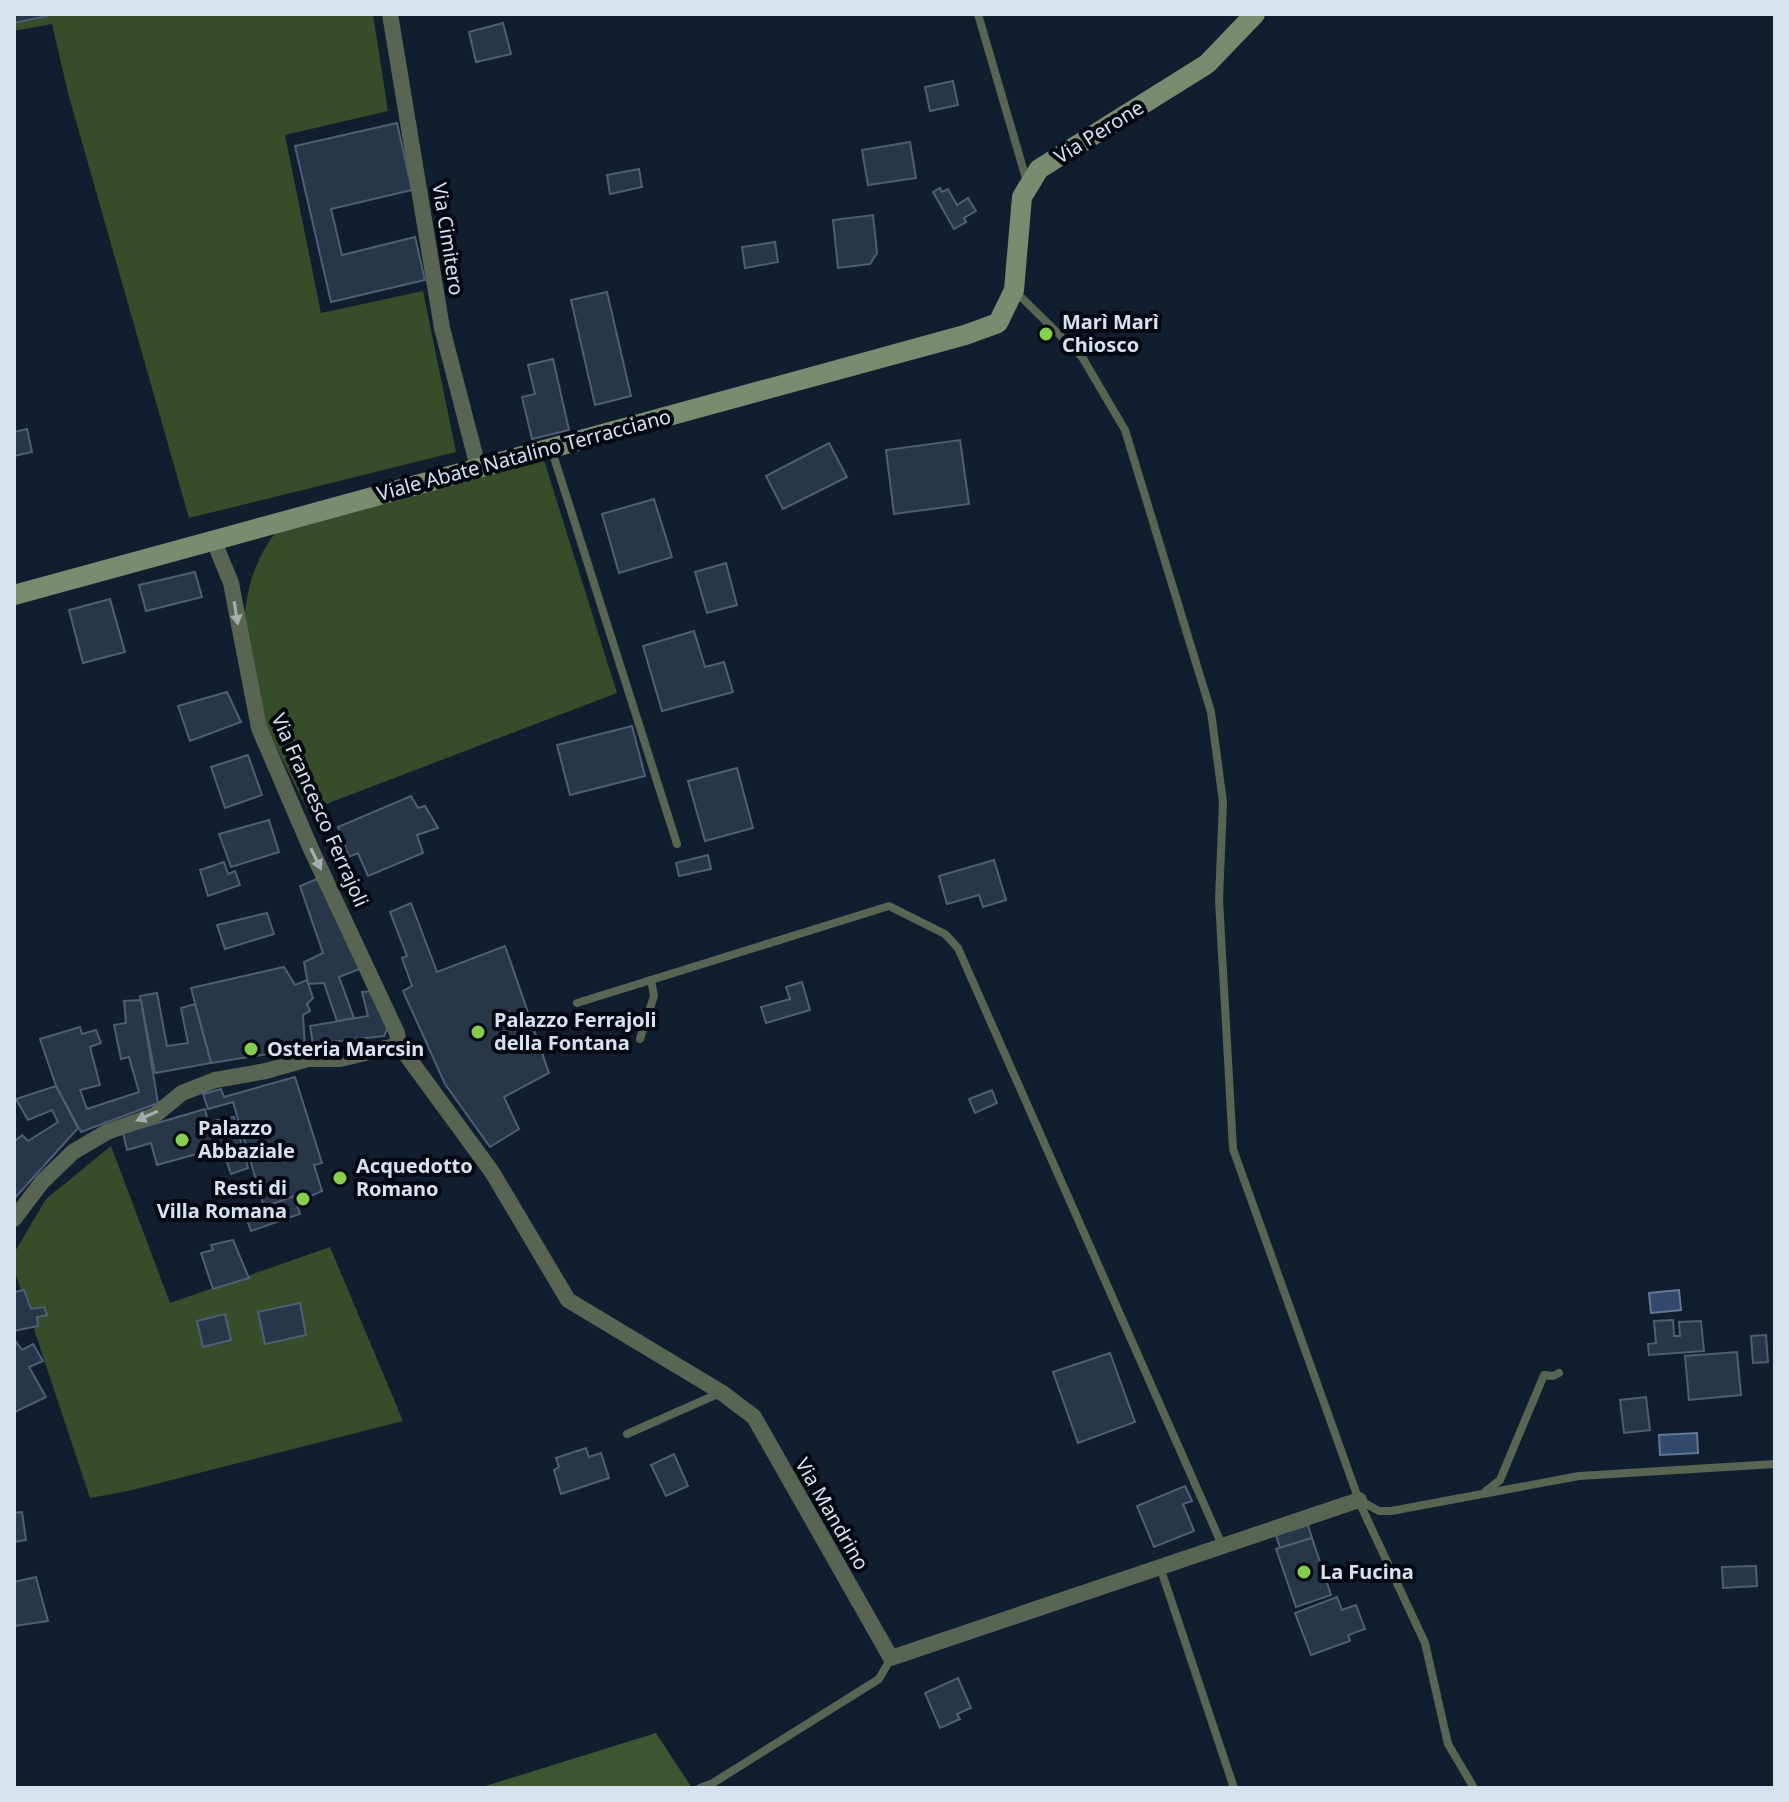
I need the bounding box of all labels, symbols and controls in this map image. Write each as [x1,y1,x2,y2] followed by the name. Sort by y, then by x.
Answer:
[1049,93,1149,170] street label: Via Perone
[426,181,471,297] street label: Via Cimitero
[1062,308,1159,358] place label: Marì Marì Chiosco
[1037,325,1055,343] marker: Marì Marì Chiosco
[374,402,674,507] street label: Viale Abate Natalino Terracciano
[231,601,243,626] one-way arrow
[266,709,375,911] street label: Via Francesco Ferrajoli
[309,847,323,870] one-way arrow
[494,1006,657,1056] place label: Palazzo Ferrajoli della Fontana
[469,1023,487,1041] marker: Palazzo Ferrajoli della Fontana
[267,1035,424,1062] place label: Osteria Marcsin
[242,1040,260,1058] marker: Osteria Marcsin
[136,1110,159,1123] one-way arrow
[198,1114,295,1164] place label: Palazzo Abbaziale
[173,1131,191,1149] marker: Palazzo Abbaziale
[356,1152,473,1202] place label: Acquedotto Romano
[331,1169,349,1187] marker: Acquedotto Romano
[157,1174,287,1224] place label: Resti di Villa Romana
[294,1190,312,1208] marker: Resti di Villa Romana
[789,1453,875,1575] street label: Via Mandrino
[1320,1558,1414,1585] place label: La Fucina
[1295,1563,1313,1581] marker: La Fucina

